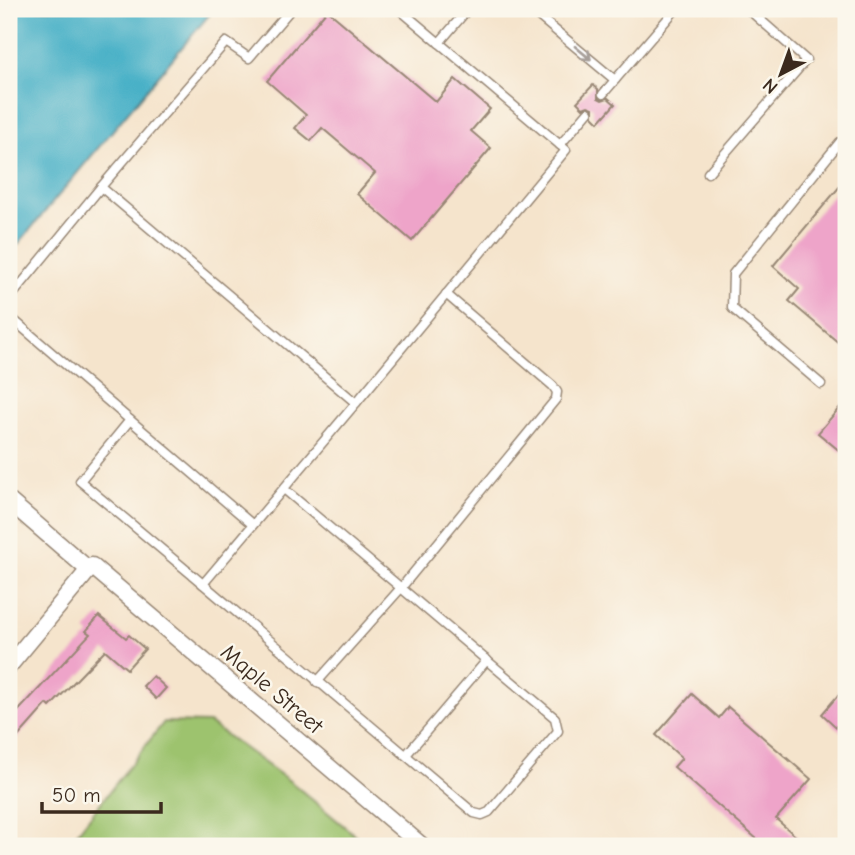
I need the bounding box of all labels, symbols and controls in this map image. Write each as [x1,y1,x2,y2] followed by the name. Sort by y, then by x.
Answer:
[746,38,816,108] north arrow
[573,45,591,61] one-way arrow
[759,74,782,98] text: N
[215,638,330,740] street label: Maple Street
[42,771,161,815] scale bar
[52,783,101,807] text: 50 m

